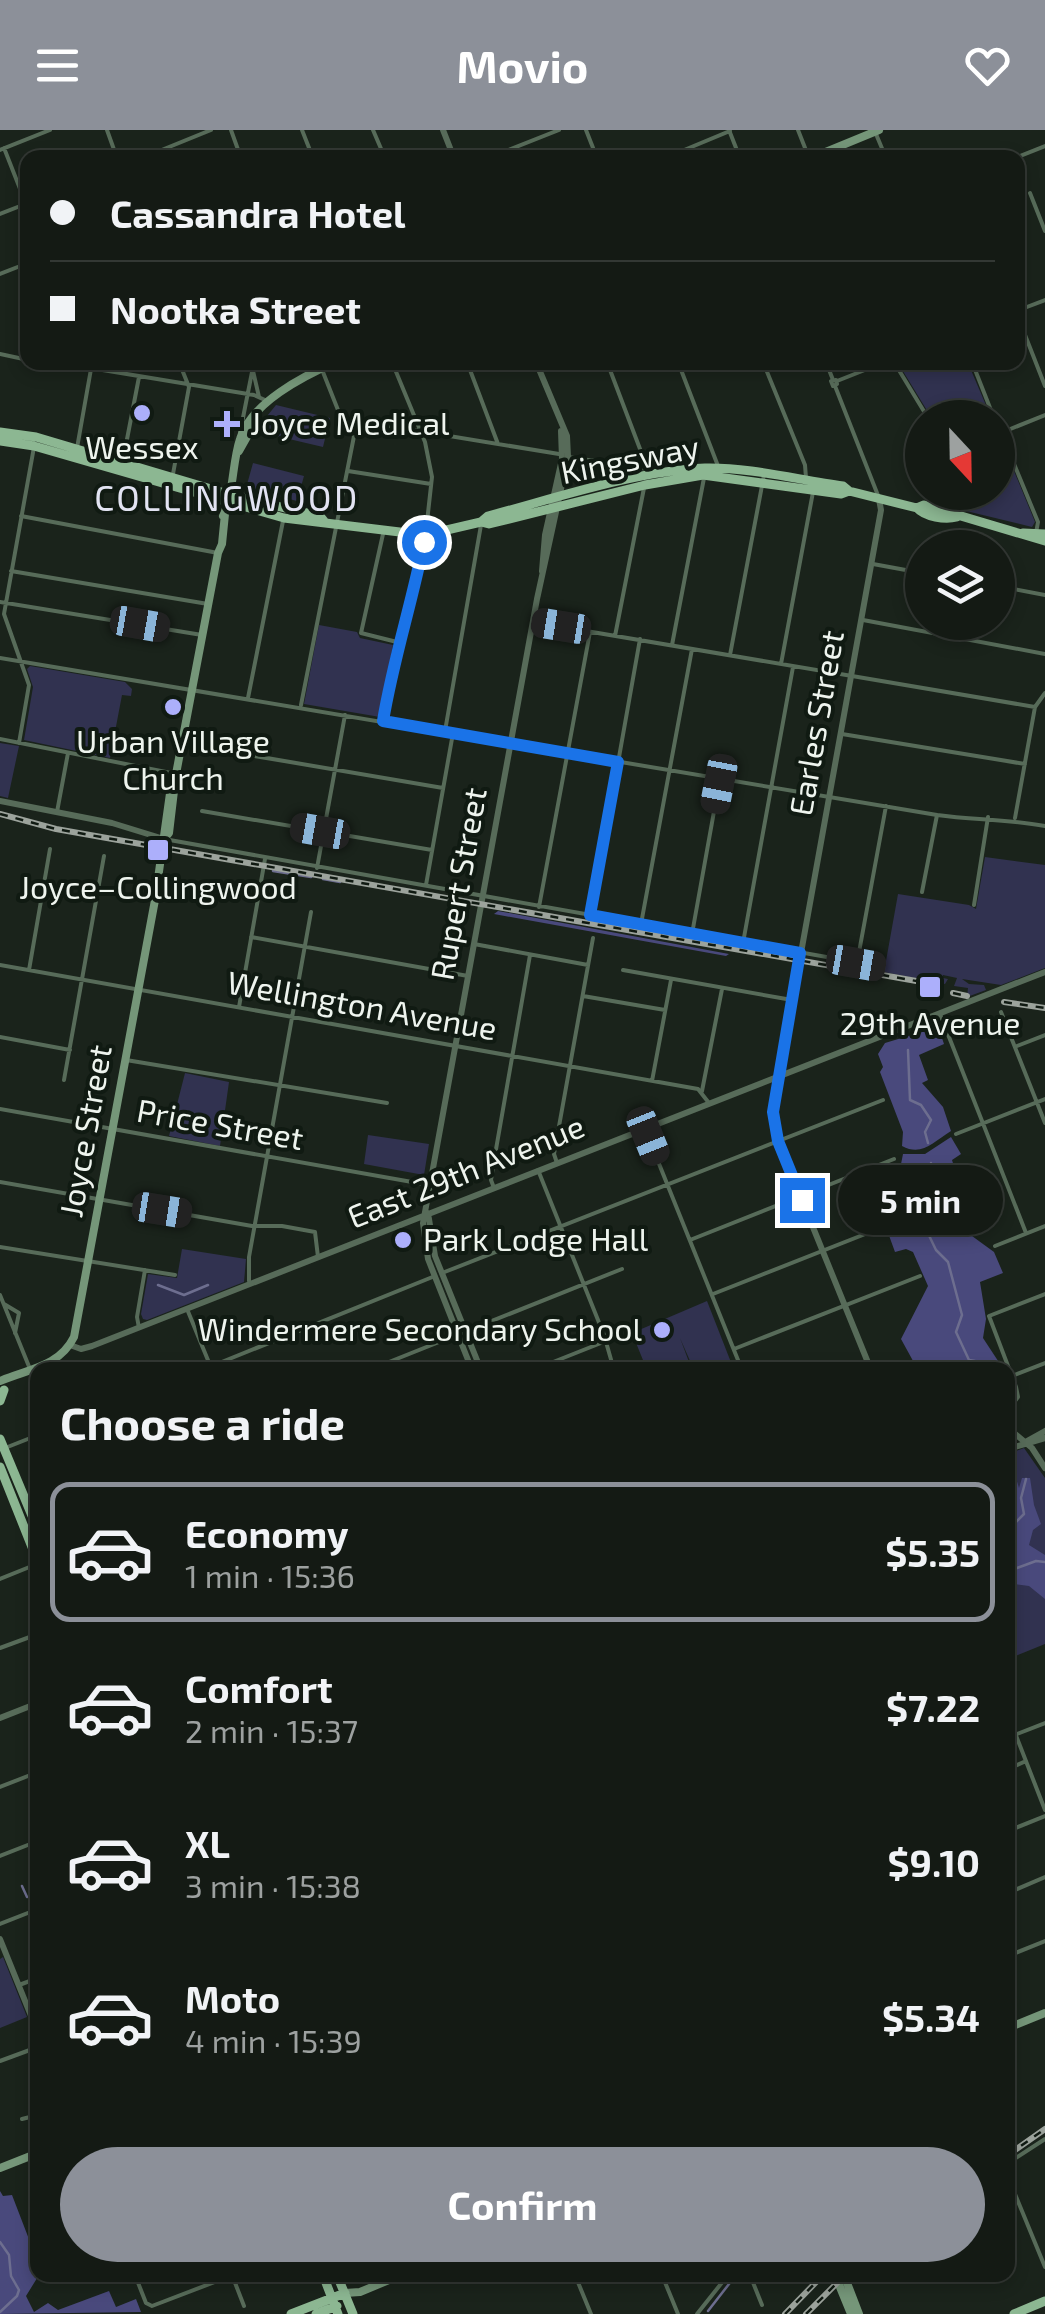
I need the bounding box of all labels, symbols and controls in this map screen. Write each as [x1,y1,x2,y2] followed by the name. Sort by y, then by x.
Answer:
[30,38,85,93] icon: menu
[457,38,588,92] text: Movio
[960,38,1015,93] icon: heart
[110,190,406,236] text: Cassandra Hotel
[110,286,361,332] text: Nootka Street
[905,400,1015,510] north arrow
[905,400,1015,640] map controls
[131,402,153,424] marker: Wessex
[250,403,450,441] place label: Joyce Medical
[214,411,240,437] marker: Joyce Medical
[557,426,702,490] street label: Kingsway
[85,427,199,465] place label: Wessex
[94,476,360,518] district label: COLLINGWOOD
[402,520,447,565] route start
[905,530,1015,640] button: layers
[108,604,172,644] car
[529,606,593,646] car
[780,627,850,818] street label: Earles Street
[162,696,184,718] marker: Urban Village Church
[76,721,270,796] place label: Urban Village Church
[699,752,739,816] car
[421,784,493,983] street label: Rupert Street
[288,811,352,851] car
[145,837,171,863] marker: Joyce–Collingwood
[19,867,297,905] place label: Joyce–Collingwood
[824,943,888,983] car
[225,962,500,1046] street label: Wellington Avenue
[917,974,943,1000] marker: 29th Avenue
[840,1003,1020,1041] place label: 29th Avenue
[50,1042,118,1220] street label: Joyce Street
[134,1090,307,1156] street label: Price Street
[623,1103,673,1169] car
[341,1105,589,1235] street label: East 29th Avenue
[837,1165,1002,1235] callout: 5 min
[780,1178,825,1223] route end
[880,1181,961,1219] text: 5 min
[130,1190,194,1230] car
[423,1219,649,1257] place label: Park Lodge Hall
[392,1229,414,1251] marker: Park Lodge Hall
[197,1309,642,1347] place label: Windermere Secondary School
[651,1319,673,1341] marker: Windermere Secondary School
[60,1395,345,1449] text: Choose a ride
[65,1507,155,1597] icon: car
[185,1510,349,1556] text: Economy
[885,1529,980,1575] text: $5.35
[185,1556,355,1594] text: 1 min · 15:36
[65,1662,155,1752] icon: car
[185,1665,333,1711] text: Comfort
[886,1684,980,1730] text: $7.22
[185,1711,358,1749] text: 2 min · 15:37
[65,1817,155,1907] icon: car
[185,1820,230,1866] text: XL
[888,1839,980,1885] text: $9.10
[185,1866,361,1904] text: 3 min · 15:38
[65,1972,155,2062] icon: car
[185,1975,280,2021] text: Moto
[882,1994,980,2040] text: $5.34
[185,2021,362,2059] text: 4 min · 15:39
[60,2147,985,2262] button: Confirm

